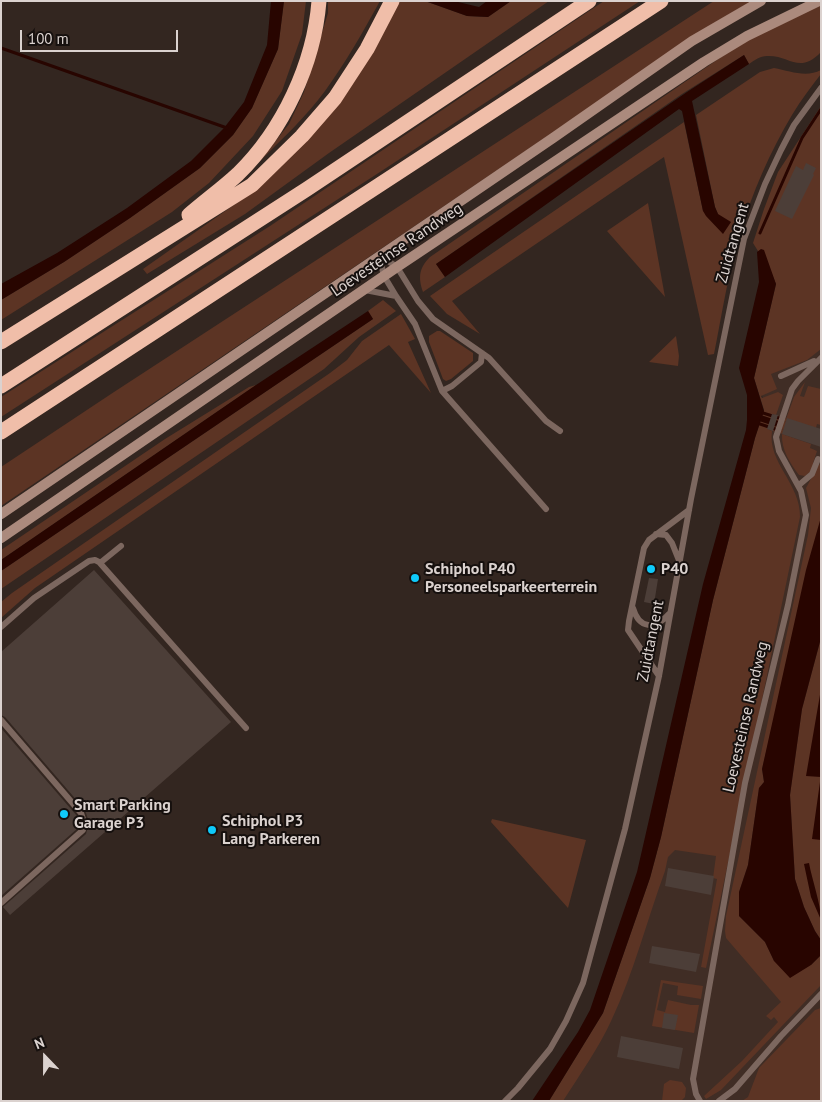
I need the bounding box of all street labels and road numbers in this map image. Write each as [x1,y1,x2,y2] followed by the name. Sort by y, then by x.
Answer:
[328,199,466,301] street label: Loevesteinse Randweg
[712,201,754,285] street label: Zuidtangent
[634,598,668,684] street label: Zuidtangent
[719,640,773,794] street label: Loevesteinse Randweg

